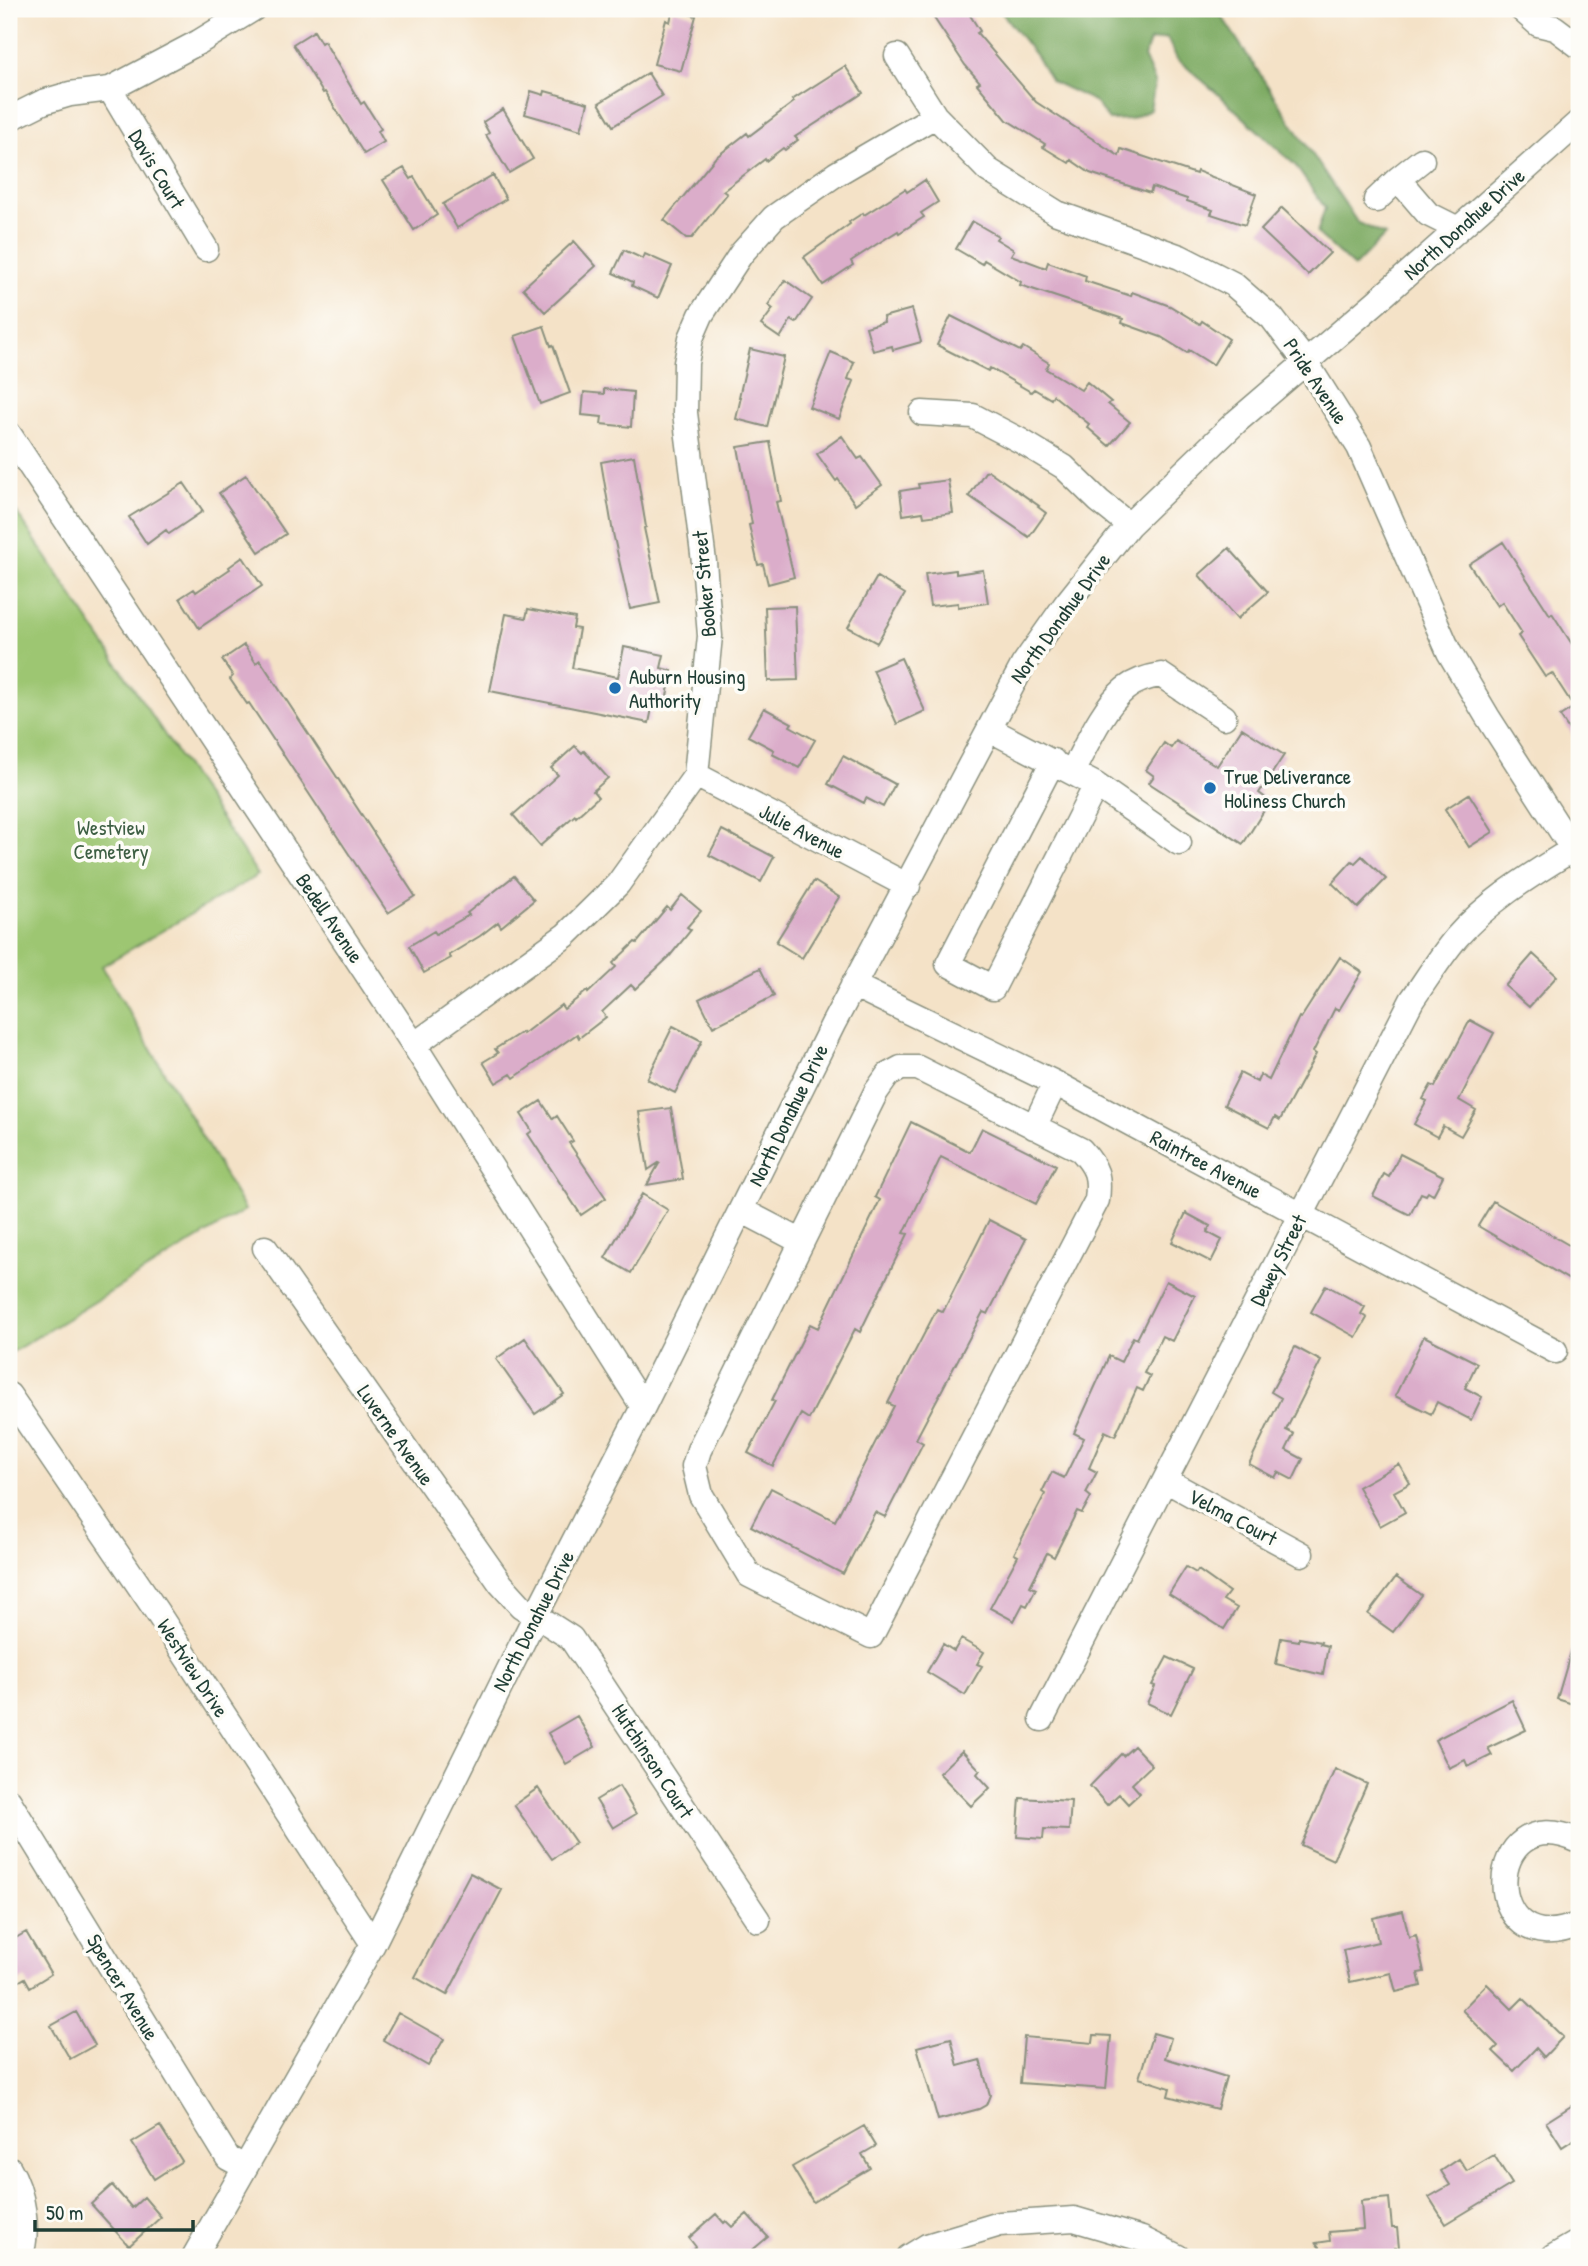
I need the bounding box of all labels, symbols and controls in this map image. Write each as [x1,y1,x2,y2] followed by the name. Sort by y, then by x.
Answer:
[122,124,192,215] street label: Davis Court
[1397,161,1531,287] street label: North Donahue Drive
[1277,332,1355,430] street label: Pride Avenue
[685,529,723,638] street label: Booker Street
[1003,547,1117,689] street label: North Donahue Drive
[629,662,745,715] place label: Auburn Housing Authority
[607,680,623,696] marker: Auburn Housing Authority
[1224,762,1351,815] place label: True Deliverance Holiness Church
[1202,780,1218,796] marker: True Deliverance Holiness Church
[754,796,850,866] street label: Julie Avenue
[73,813,149,866] park label: Westview Cemetery
[289,867,371,969] street label: Bedell Avenue
[741,1039,835,1191] street label: North Donahue Drive
[1145,1123,1267,1205] street label: Raintree Avenue
[1243,1209,1314,1311] street label: Dewey Street
[351,1379,441,1491] street label: Luverne Avenue
[1183,1481,1283,1553] street label: Velma Court
[485,1546,581,1696] street label: North Donahue Drive
[150,1613,236,1723] street label: Westview Drive
[605,1698,701,1825] street label: Hutchinson Court
[80,1928,166,2046] street label: Spencer Avenue
[35,2189,192,2233] scale bar
[46,2198,83,2227] text: 50 m

